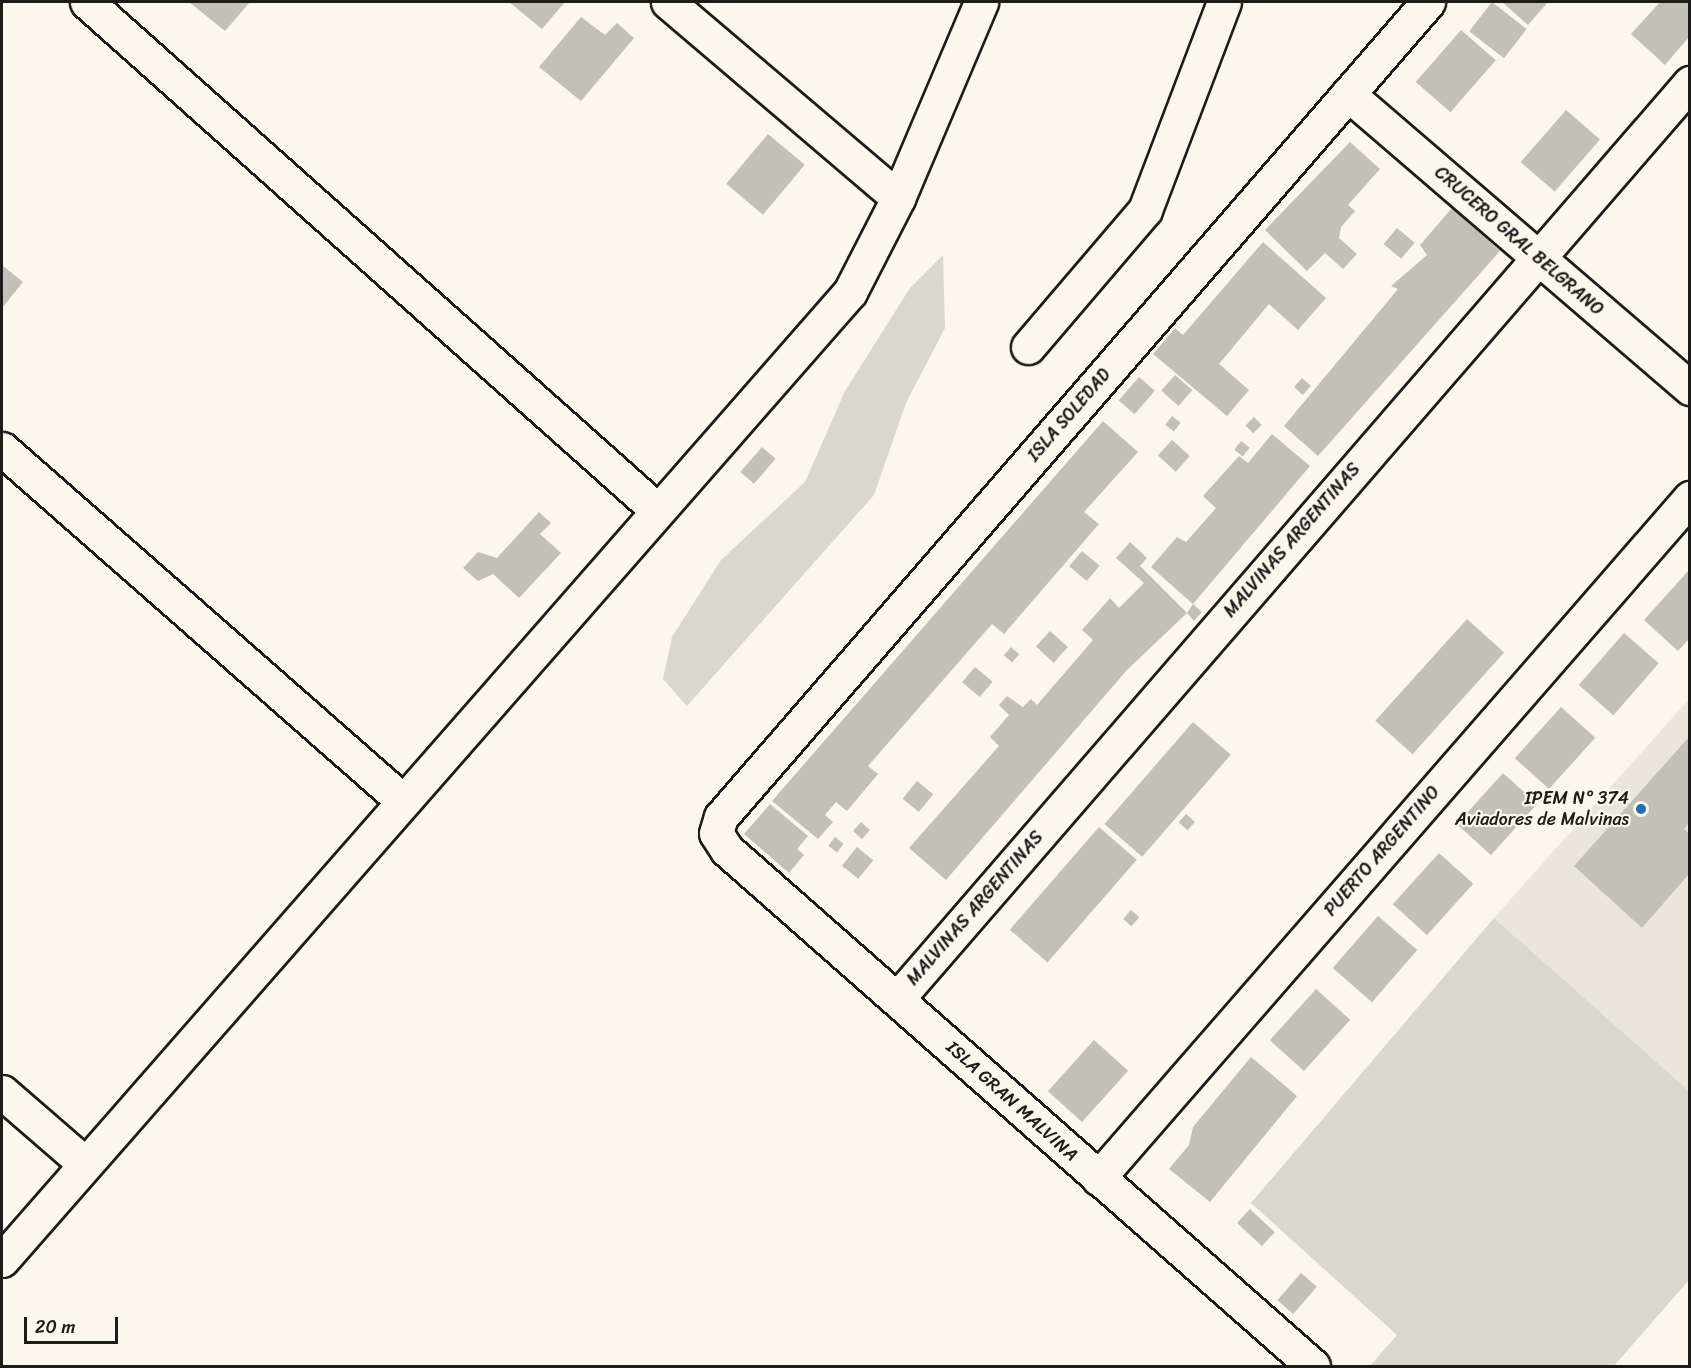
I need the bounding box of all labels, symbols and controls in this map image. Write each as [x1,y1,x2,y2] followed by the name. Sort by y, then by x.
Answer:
[1430,162,1608,320] street label: CRUCERO GRAL BELGRANO
[1022,364,1116,466] street label: ISLA SOLEDAD
[1219,458,1365,622] street label: MALVINAS ARGENTINAS
[1320,781,1444,921] street label: PUERTO ARGENTINO
[1454,788,1629,830] place label: IPEM N° 374 Aviadores de Malvinas
[1634,802,1648,816] marker: IPEM N° 374 Aviadores de Malvinas
[902,826,1048,990] street label: MALVINAS ARGENTINAS
[942,1036,1082,1166] street label: ISLA GRAN MALVINA
[27,1305,122,1343] scale bar
[35,1311,75,1343] text: 20 m

